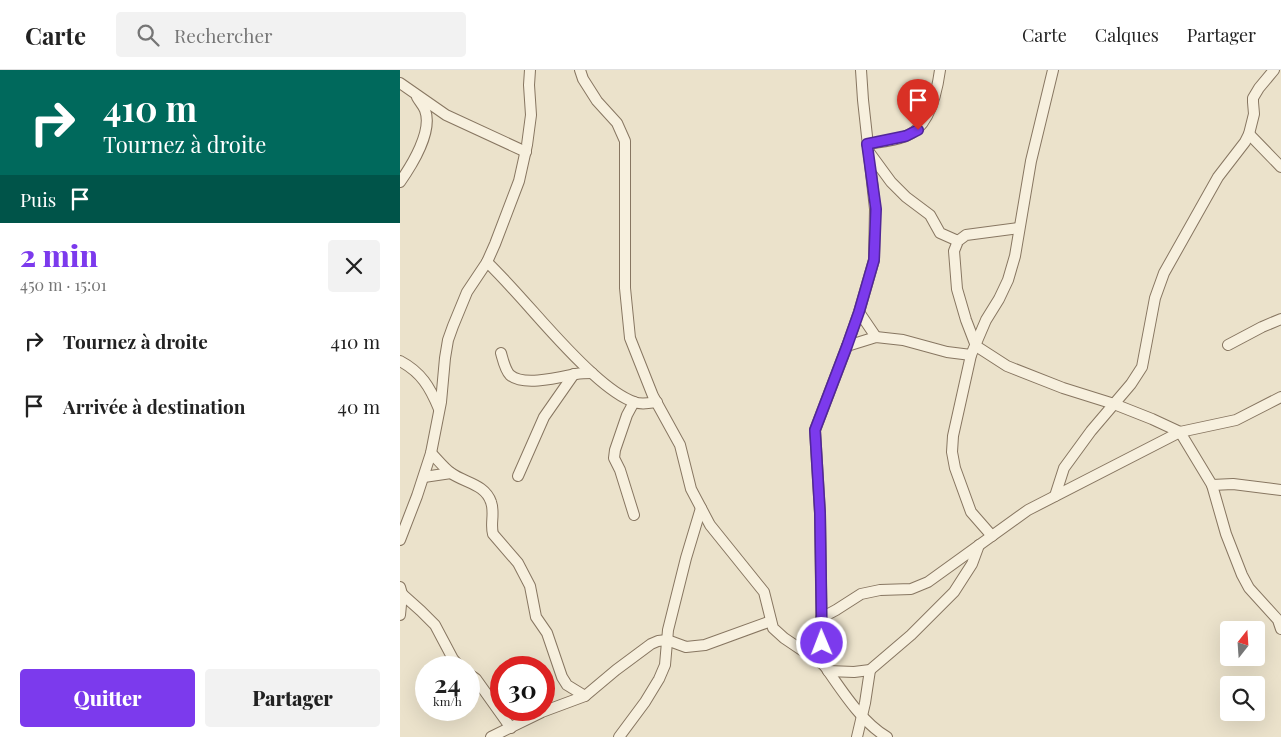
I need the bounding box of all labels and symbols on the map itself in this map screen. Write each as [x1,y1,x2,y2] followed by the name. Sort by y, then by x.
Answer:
[897,79,939,130] pin
[795,616,847,668] position arrow
[1220,621,1265,666] north arrow
[490,656,555,721] speed limit sign: 30

